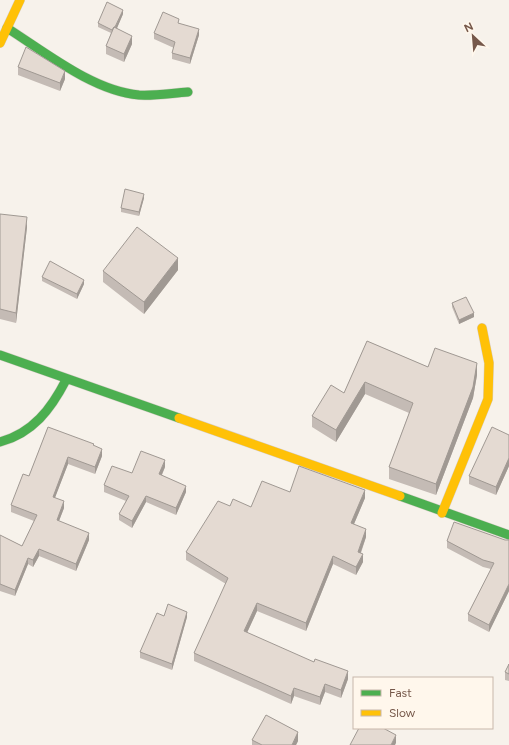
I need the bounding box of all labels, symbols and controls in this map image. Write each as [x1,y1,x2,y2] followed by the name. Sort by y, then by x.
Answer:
[453,16,493,56] north arrow
[462,20,476,35] text: N
[353,677,493,729] legend
[389,686,412,700] text: Fast
[389,706,416,720] text: Slow

